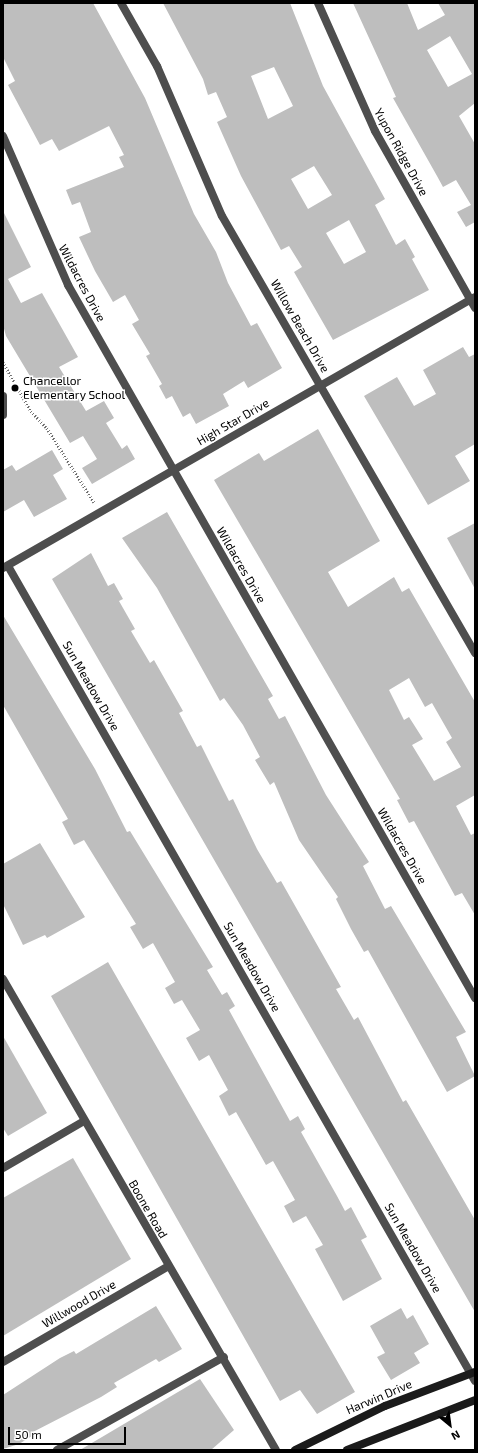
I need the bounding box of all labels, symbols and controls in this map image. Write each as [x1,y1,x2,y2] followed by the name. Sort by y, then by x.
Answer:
[371,106,431,198] street label: Yupon Ridge Drive
[56,242,108,324] street label: Wildacres Drive
[267,277,333,375] street label: Willow Beach Drive
[23,374,125,402] place label: Chancellor Elementary School
[10,383,20,393] marker: Chancellor Elementary School
[194,395,272,449] street label: High Star Drive
[213,524,269,606] street label: Wildacres Drive
[59,638,123,734] street label: Sun Meadow Drive
[374,805,430,887] street label: Wildacres Drive
[220,919,284,1015] street label: Sun Meadow Drive
[126,1177,170,1241] street label: Boone Road
[381,1200,445,1296] street label: Sun Meadow Drive
[40,1277,118,1331] street label: Willwood Drive
[344,1377,414,1417] street label: Harwin Drive
[430,1405,470,1445] north arrow
[10,1419,128,1445] scale bar
[15,1427,42,1441] text: 50 m
[449,1428,463,1444] text: N

